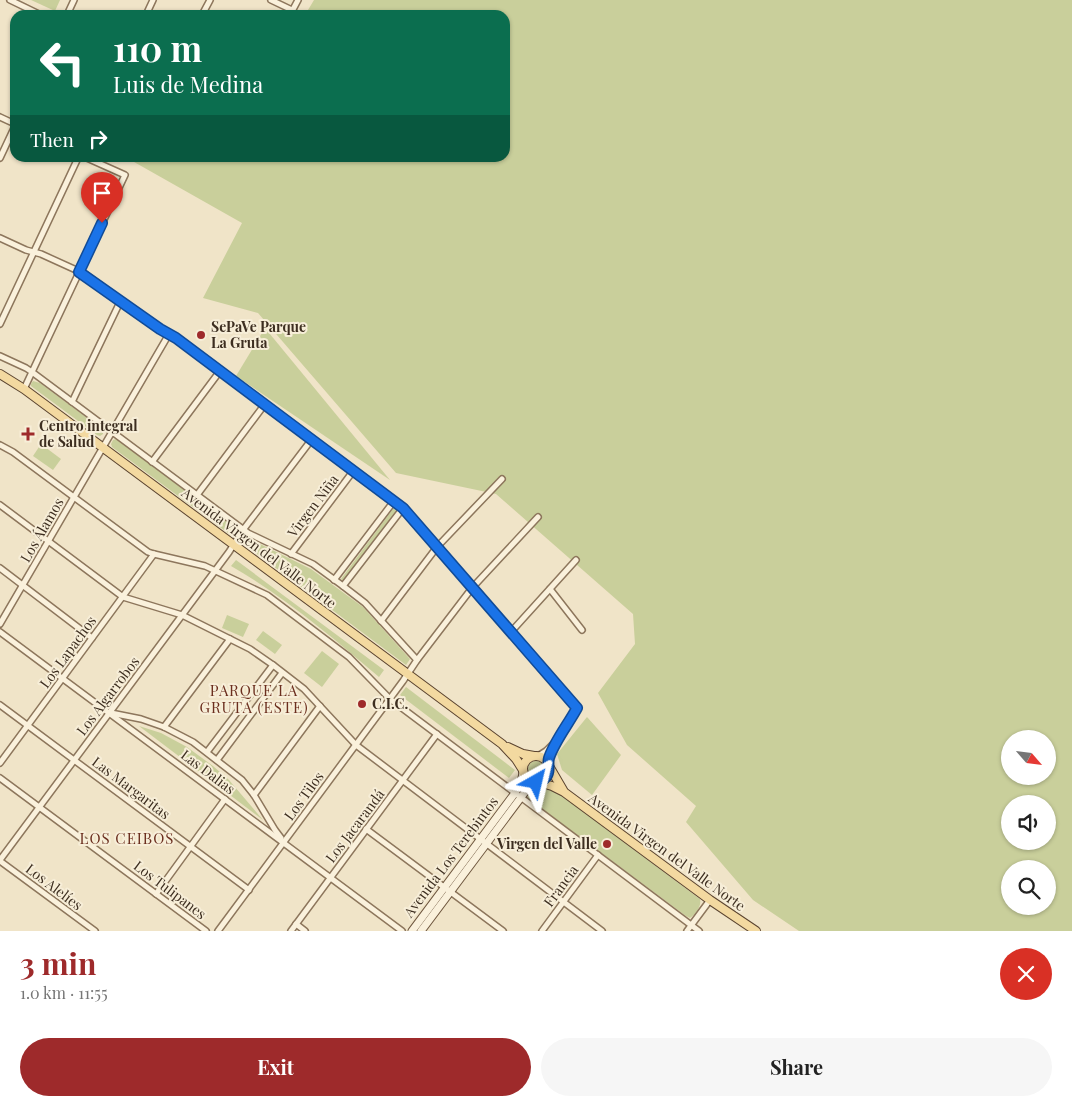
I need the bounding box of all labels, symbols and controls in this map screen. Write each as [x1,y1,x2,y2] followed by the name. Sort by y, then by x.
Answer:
[113,24,202,71] text: 110 m
[30,30,95,95] icon: left
[113,69,263,99] text: Luis de Medina
[84,125,112,153] icon: right
[30,126,74,152] text: Then
[81,172,123,223] pin
[88,179,116,207] icon: arrive
[211,317,306,352] place label: SePaVe Parque La Gruta
[195,329,207,341] marker: SePaVe Parque La Gruta
[39,416,138,451] place label: Centro integral de Salud
[21,427,35,441] marker: Centro integral de Salud
[282,470,342,542] street label: Virgen Niña
[177,482,341,612] street label: Avenida Virgen del Valle Norte
[16,494,68,565] street label: Los Álamos
[35,612,100,692] street label: Los Lapachos
[72,652,143,739] street label: Los Algarrobos
[199,680,309,717] district label: PARQUE LA GRUTA (ESTE)
[372,694,408,713] place label: C.I.C.
[356,698,368,710] marker: C.I.C.
[1001,730,1056,785] north arrow
[1001,730,1056,915] map controls
[177,745,239,798] street label: Las Dalias
[88,752,174,823] street label: Las Margaritas
[509,755,561,807] position arrow
[279,768,328,824] street label: Los Tilos
[321,785,388,866] street label: Los Jacarandá
[584,788,749,915] street label: Avenida Virgen del Valle Norte
[398,793,502,922] street label: Avenida Los Terebintos
[1001,795,1056,850] button: sound
[80,828,174,848] district label: LOS CEIBOS
[496,834,597,853] place label: Virgen del Valle
[601,838,613,850] marker: Virgen del Valle
[130,856,210,923] street label: Los Tulipanes
[22,859,87,914] street label: Los Alelíes
[1001,860,1056,915] button: search
[539,861,582,910] street label: Francia
[20,943,96,983] text: 3 min
[1000,948,1052,1000] button: close
[20,982,108,1003] text: 1.0 km · 11:55
[20,1038,531,1096] button: Exit
[541,1038,1052,1096] button: Share

